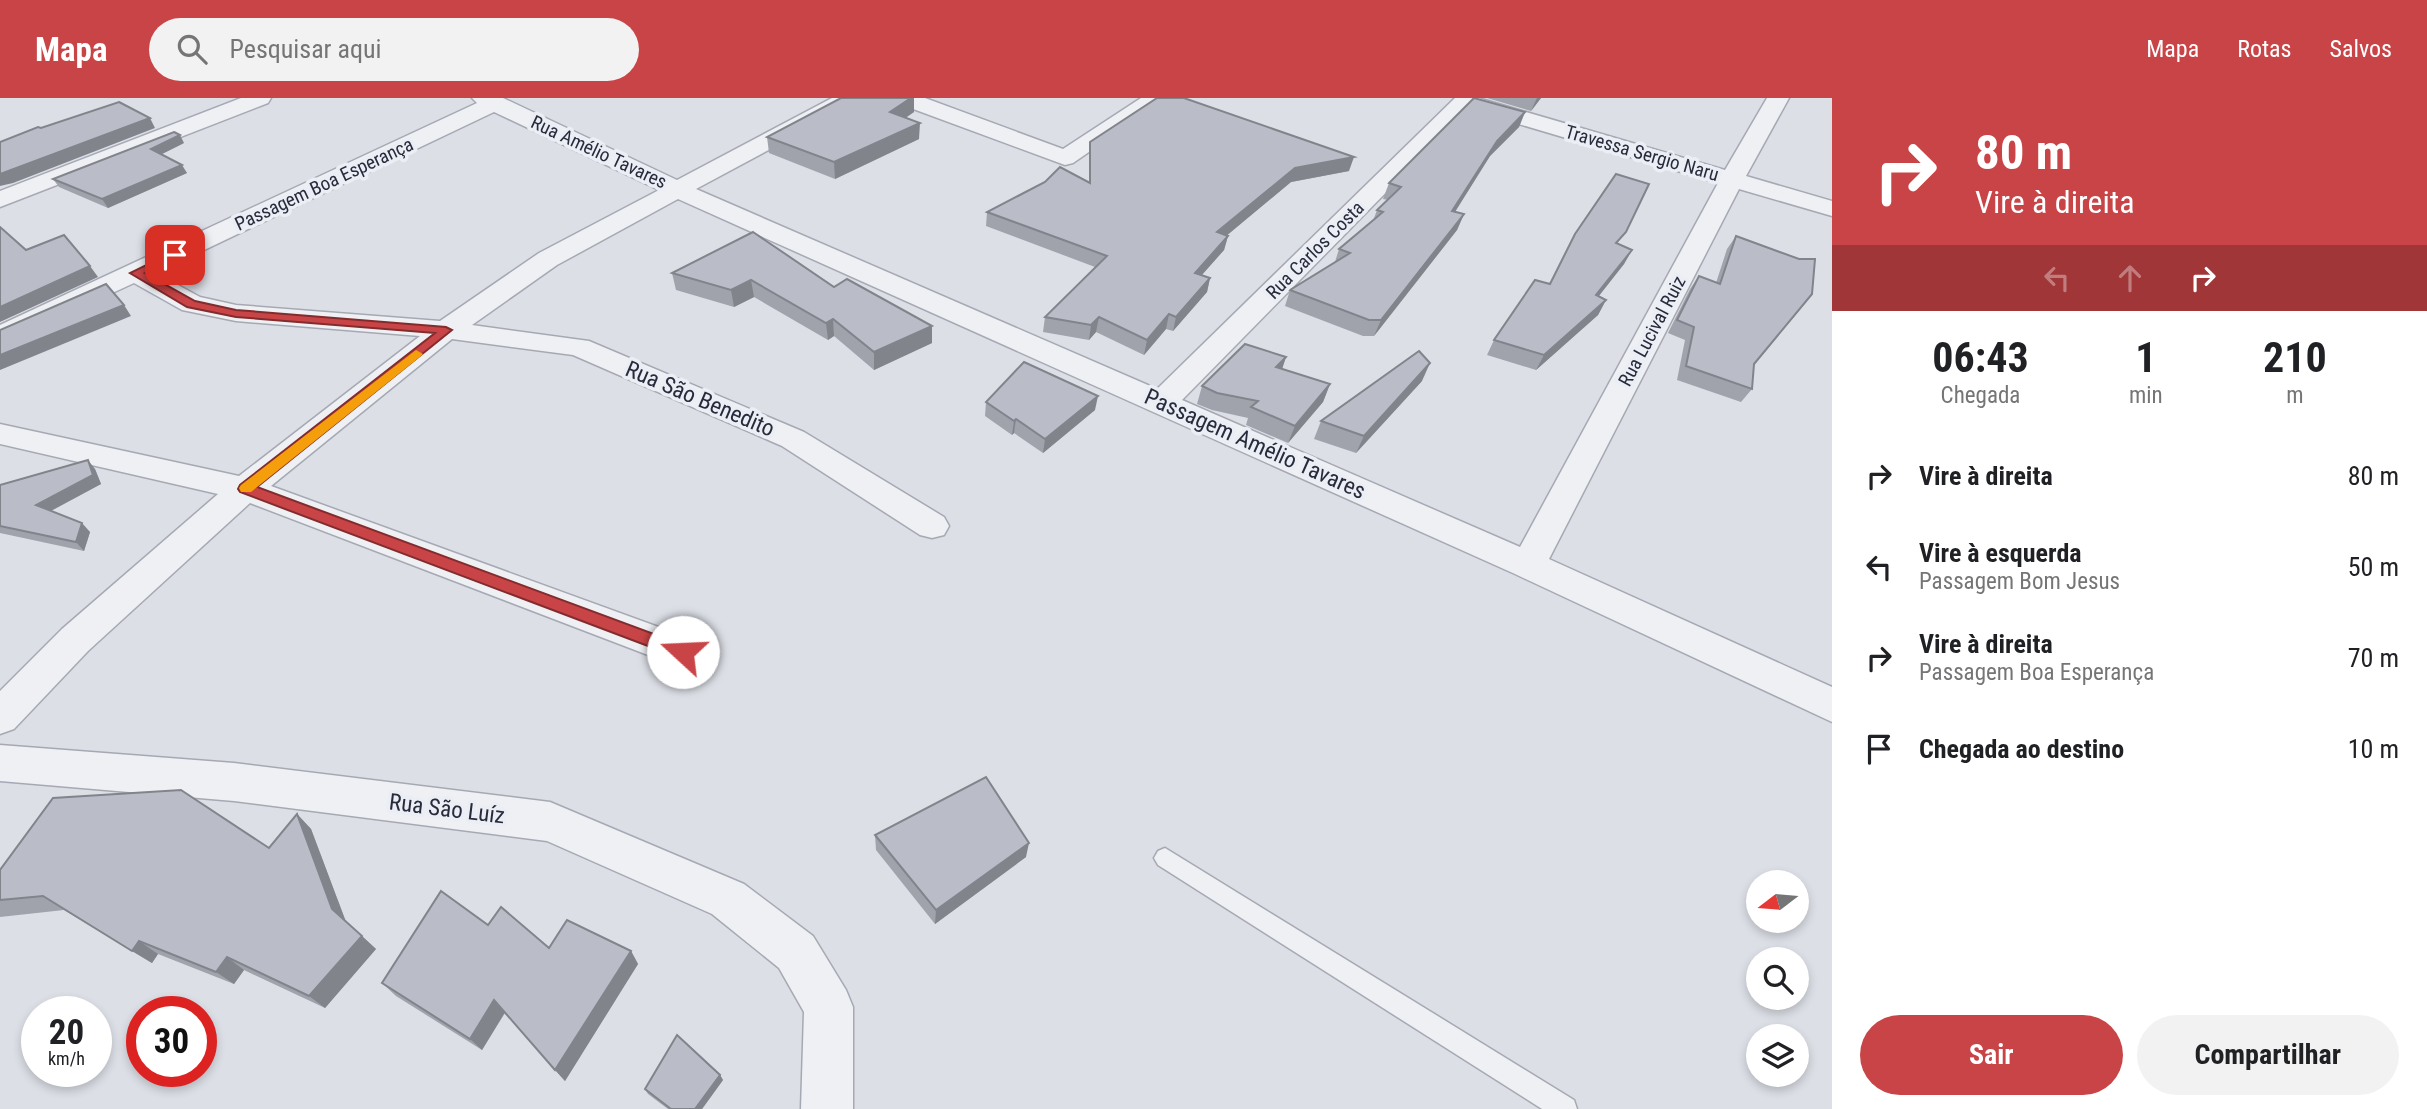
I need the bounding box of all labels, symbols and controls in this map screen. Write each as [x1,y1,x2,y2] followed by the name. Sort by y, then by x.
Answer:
[149,18,639,81] search box
[35,30,107,69] text: Mapa
[173,30,211,68] icon: search
[229,34,382,64] text: Pesquisar aqui
[2146,35,2199,63] text: Mapa
[2237,35,2291,63] text: Rotas
[2329,35,2392,63] text: Salvos
[527,110,671,194] street label: Rua Amélio Tavares
[1562,120,1722,186] street label: Travessa Sergio Naru
[1975,124,2072,181] text: 80 m
[1860,126,1951,217] icon: right
[231,133,417,235] street label: Passagem Boa Esperança
[1975,183,2135,221] text: Vire à direita
[1261,196,1369,304] street label: Rua Carlos Costa
[145,225,205,285] pin
[156,236,194,274] icon: arrive
[2038,259,2076,297] icon: left
[2111,259,2149,297] icon: ahead
[2184,259,2222,297] icon: right
[1613,272,1691,390] street label: Rua Lucival Ruiz
[1932,333,2029,382] text: 06:43
[2135,333,2156,382] text: 1
[2263,333,2327,382] text: 210
[621,355,779,443] street label: Rua São Benedito
[1941,382,2020,409] text: Chegada
[2129,382,2163,409] text: min
[2286,382,2303,409] text: m
[1140,383,1370,505] street label: Passagem Amélio Tavares
[1860,457,1898,495] icon: right
[1919,461,2053,491] text: Vire à direita
[2348,461,2399,491] text: 80 m
[1919,538,2082,568] text: Vire à esquerda
[1860,548,1898,586] icon: left
[2348,552,2399,582] text: 50 m
[1919,568,2120,595] text: Passagem Bom Jesus
[646,615,720,689] position arrow
[1919,629,2053,659] text: Vire à direita
[1860,639,1898,677] icon: right
[2348,643,2399,673] text: 70 m
[1919,659,2154,686] text: Passagem Boa Esperança
[1860,730,1898,768] icon: arrive
[1919,734,2124,764] text: Chegada ao destino
[2348,734,2399,764] text: 10 m
[388,789,506,829] street label: Rua São Luíz
[1746,870,1810,933] north arrow
[1746,870,1809,1087] map controls
[1746,947,1809,1010] button: search
[126,996,217,1087] speed limit sign: 30
[49,1012,84,1053] text: 20
[1860,1015,2123,1095] button: Sair
[2137,1015,2399,1095] button: Compartilhar
[1746,1024,1809,1087] button: layers
[48,1048,85,1069] text: km/h

